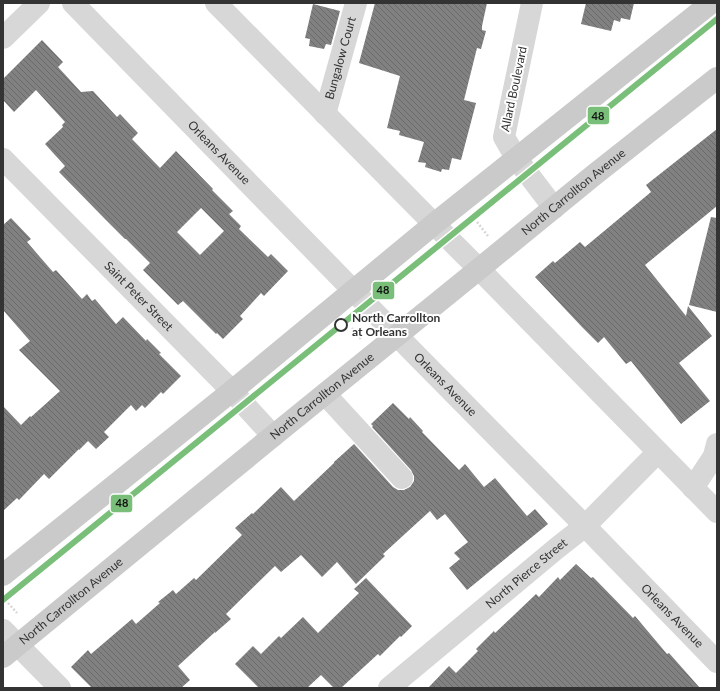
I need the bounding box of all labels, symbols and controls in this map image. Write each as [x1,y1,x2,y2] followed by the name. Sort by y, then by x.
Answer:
[321,14,359,101] street label: Bungalow Court
[497,45,530,133] street label: Allard Boulevard
[587,106,610,125] line badge: 48
[592,109,604,122] text: 48
[185,117,254,187] street label: Orleans Avenue
[518,145,628,238] street label: North Carrollton Avenue
[101,258,177,334] street label: Saint Peter Street
[372,281,395,300] line badge: 48
[377,283,389,296] text: 48
[352,310,441,339] place label: North Carrollton at Orleans
[334,318,348,332] marker: North Carrollton at Orleans
[267,349,377,442] street label: North Carrollton Avenue
[411,349,480,419] street label: Orleans Avenue
[110,494,133,513] line badge: 48
[116,496,128,509] text: 48
[482,534,571,611] street label: North Pierce Street
[16,554,126,648] street label: North Carrollton Avenue
[638,580,707,651] street label: Orleans Avenue

